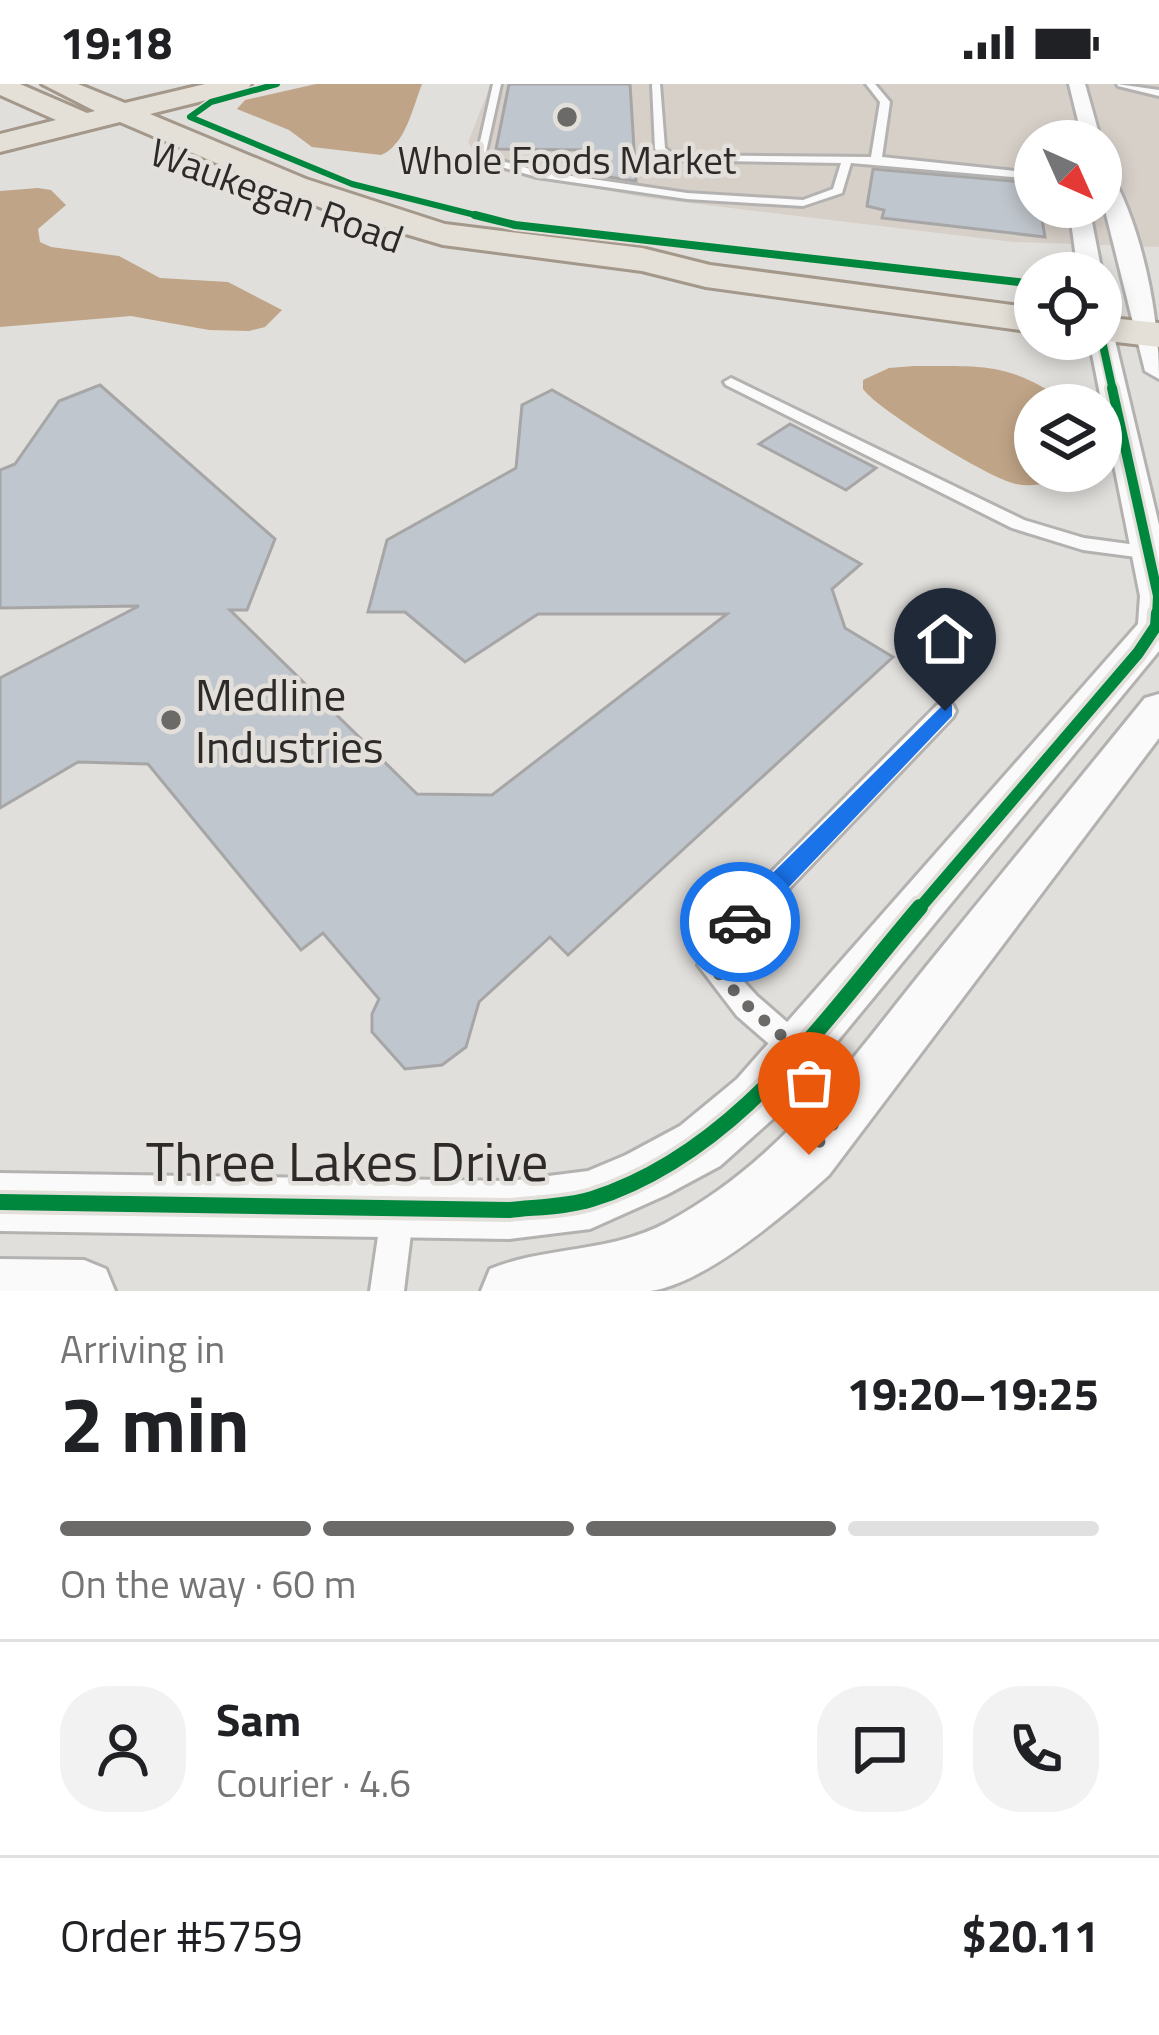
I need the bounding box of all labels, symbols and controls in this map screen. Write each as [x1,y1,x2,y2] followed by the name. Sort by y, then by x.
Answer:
[60,8,172,76] text: 19:18
[554,104,580,130] marker: Whole Foods Market
[1014,120,1122,228] north arrow
[1014,120,1122,492] map controls
[142,122,412,268] street label: Waukegan Road
[398,130,737,189] place label: Whole Foods Market
[1014,252,1122,360] button: locate
[1014,384,1122,492] button: layers
[894,588,996,711] pin
[912,606,978,672] icon: home
[195,660,384,780] place label: Medline Industries
[158,707,184,733] marker: Medline Industries
[680,862,800,982] courier
[707,889,773,955] icon: car
[758,1032,860,1155] pin
[776,1050,842,1116] icon: bag
[146,1120,548,1202] street label: Three Lakes Drive
[60,1319,225,1378] text: Arriving in
[847,1359,1099,1427] text: 19:20–19:25
[60,1364,250,1482] text: 2 min
[60,1554,356,1613] text: On the way · 60 m
[216,1685,301,1753] text: Sam
[60,1686,186,1812] button: person
[817,1686,943,1812] button: chat
[973,1686,1099,1812] button: phone
[216,1753,411,1812] text: Courier · 4.6
[60,1901,303,1969] text: Order #5759
[961,1901,1099,1969] text: $20.11

